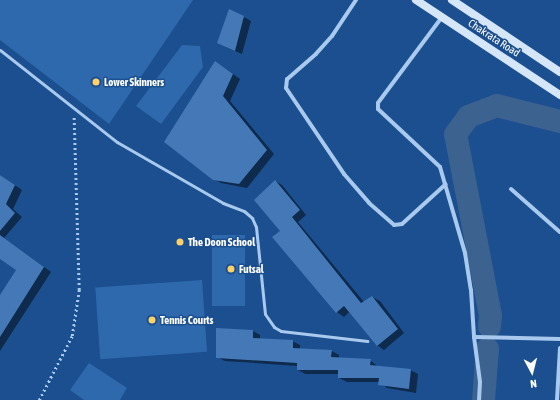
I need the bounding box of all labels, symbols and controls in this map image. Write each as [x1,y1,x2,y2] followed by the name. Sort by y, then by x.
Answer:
[466,16,522,60] street label: Chakrata Road
[104,75,164,89] place label: Lower Skinners
[91,77,101,87] marker: Lower Skinners
[188,235,255,249] place label: The Doon School
[175,237,185,247] marker: The Doon School
[239,262,264,276] place label: Futsal
[226,264,236,274] marker: Futsal
[160,313,213,327] place label: Tennis Courts
[147,315,157,325] marker: Tennis Courts
[512,352,552,392] north arrow
[530,378,537,390] text: N

